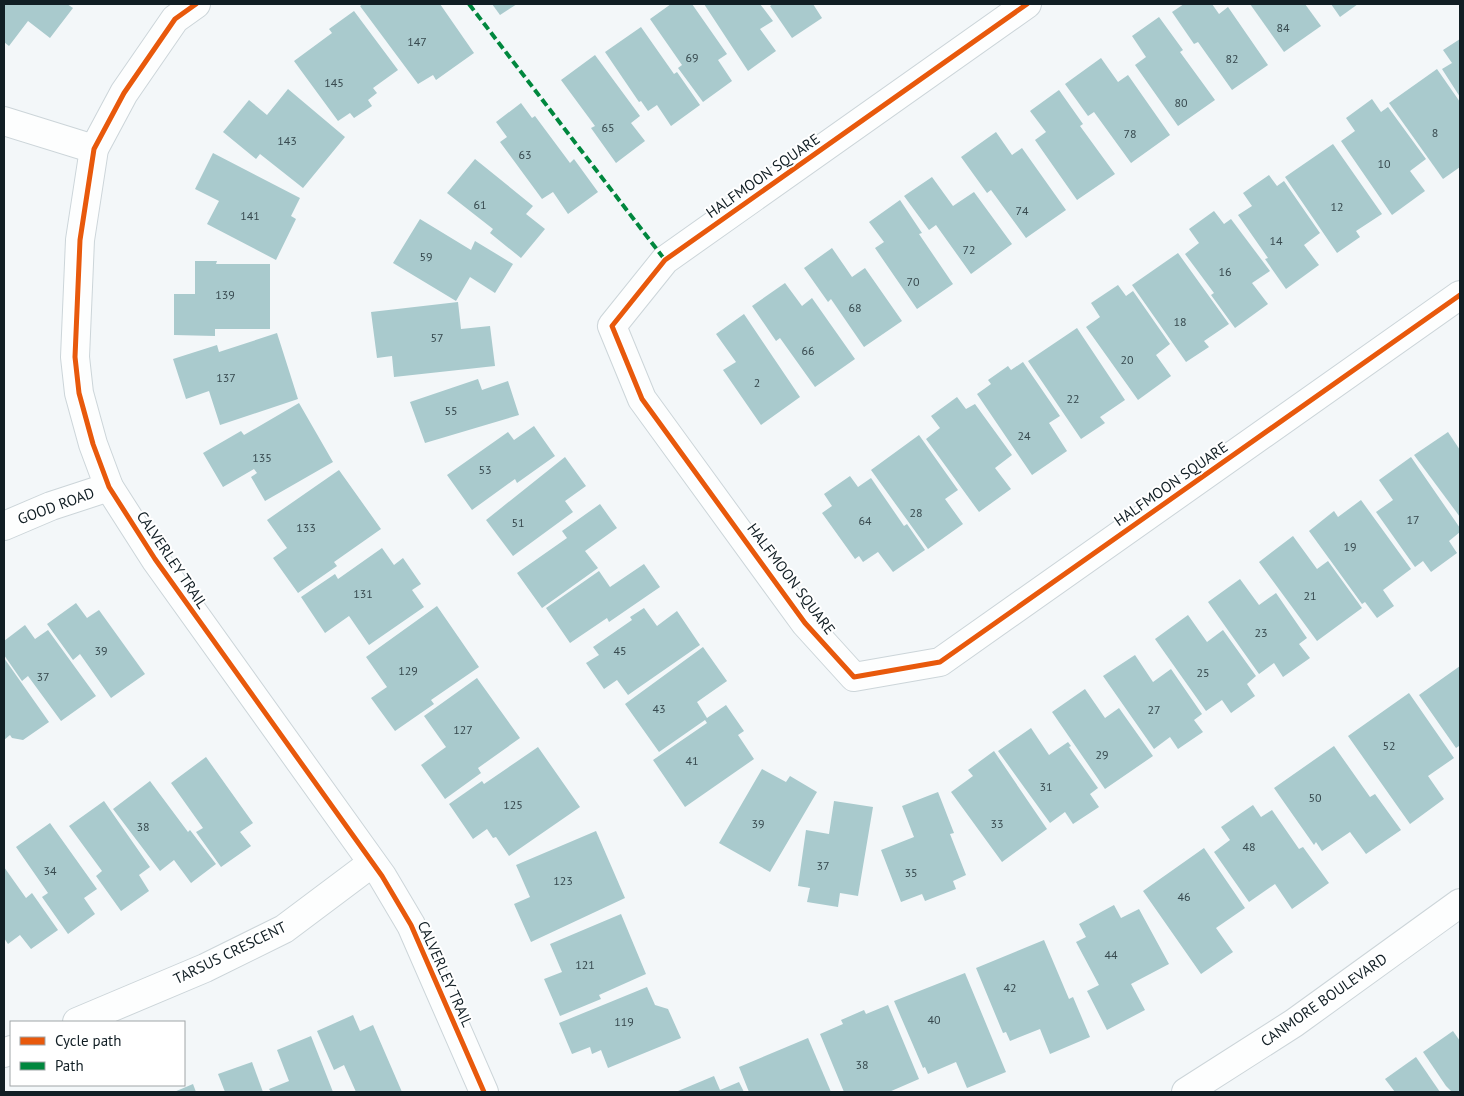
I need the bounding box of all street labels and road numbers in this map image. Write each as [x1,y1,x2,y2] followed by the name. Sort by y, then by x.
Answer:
[702,129,823,222] street label: HALFMOON SQUARE
[1110,437,1231,530] street label: HALFMOON SQUARE
[15,483,97,528] street label: GOOD ROAD
[133,507,212,612] street label: CALVERLEY TRAIL
[743,519,839,638] street label: HALFMOON SQUARE
[170,917,290,988] street label: TARSUS CRESCENT
[414,918,477,1030] street label: CALVERLEY TRAIL
[1257,949,1391,1050] street label: CANMORE BOULEVARD

